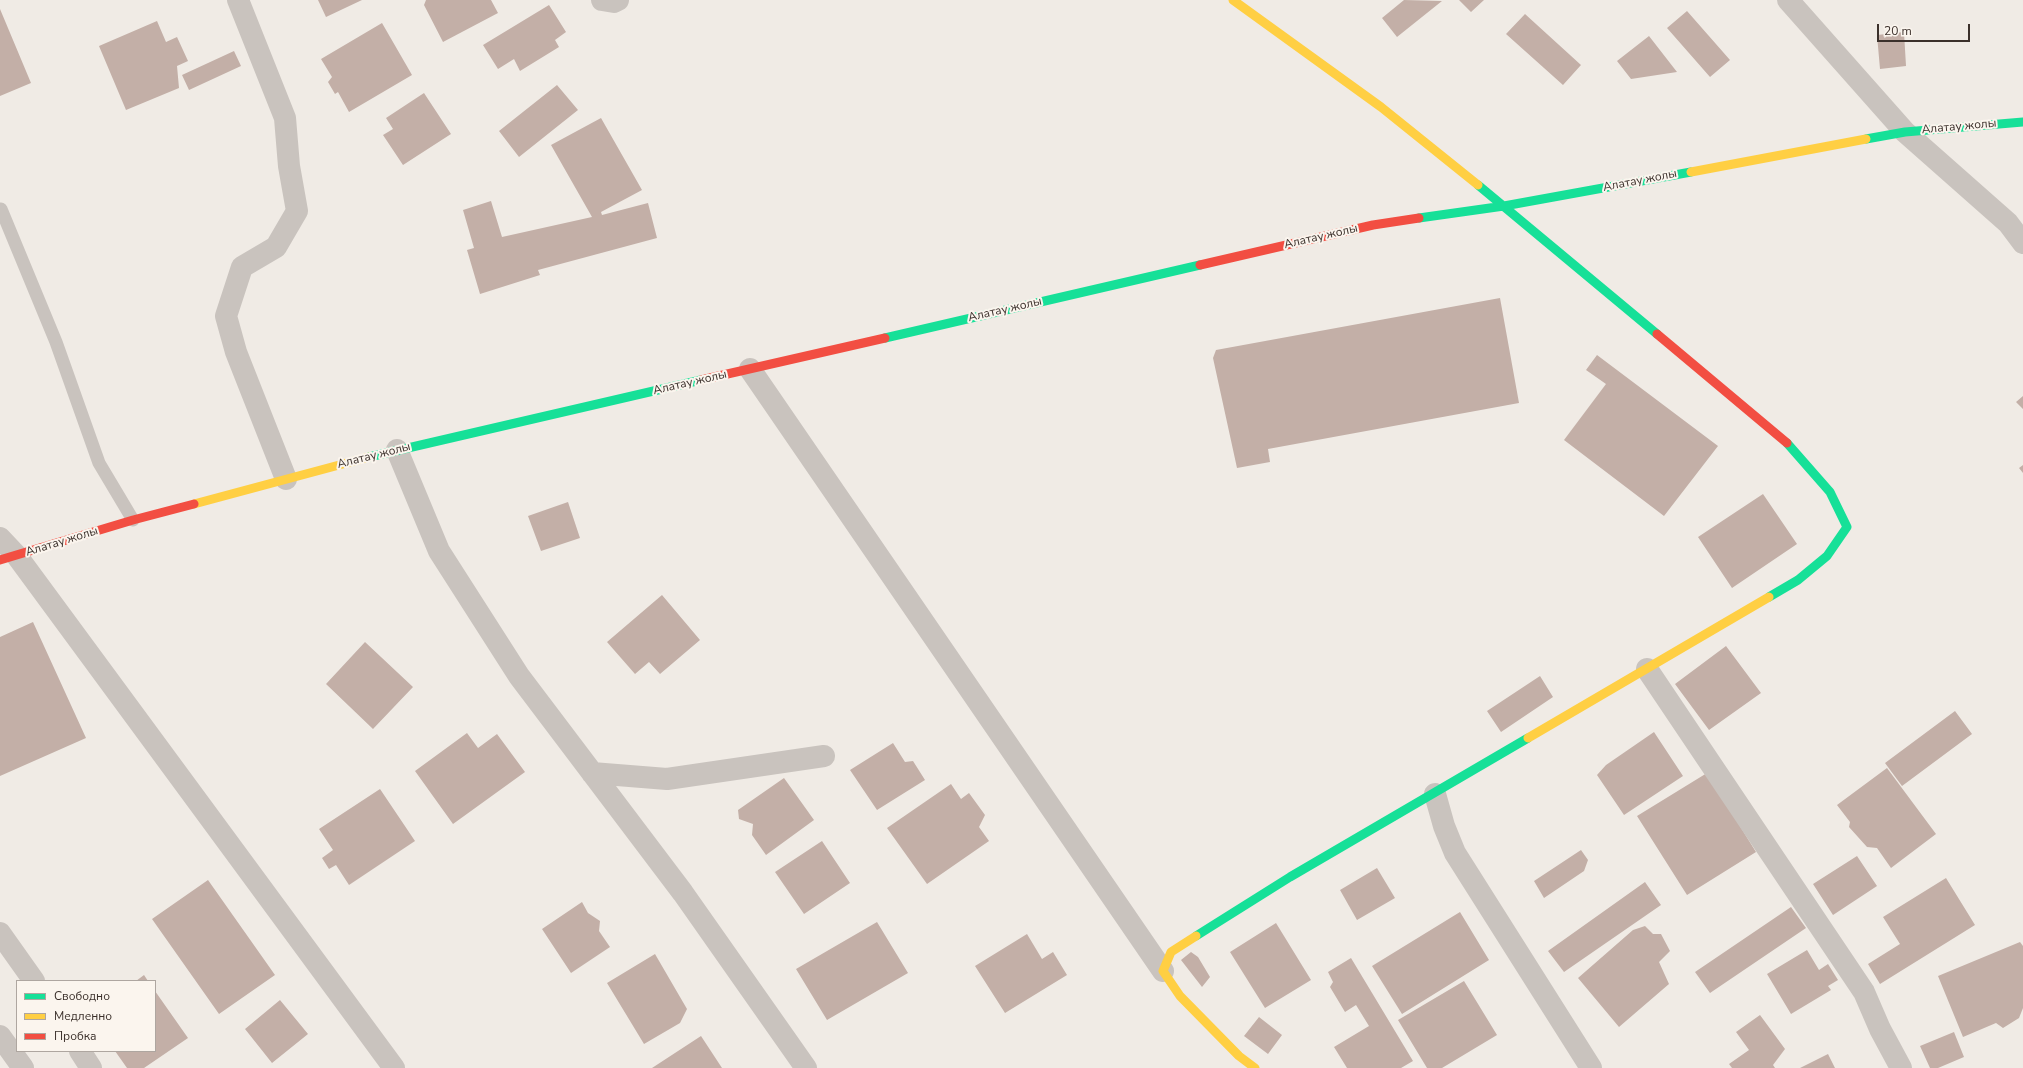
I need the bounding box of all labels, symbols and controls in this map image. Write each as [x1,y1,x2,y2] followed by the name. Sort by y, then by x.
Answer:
[1879,16,1972,42] scale bar
[1884,23,1912,39] text: 20 m
[1921,117,1997,137] street label: Алатау жолы
[1602,167,1678,195] street label: Алатау жолы
[1283,222,1359,252] street label: Алатау жолы
[967,295,1043,325] street label: Алатау жолы
[652,368,728,398] street label: Алатау жолы
[336,440,412,472] street label: Алатау жолы
[24,524,100,560] street label: Алатау жолы
[16,980,156,1052] legend
[54,988,110,1004] text: Свободно
[54,1008,112,1024] text: Медленно
[54,1028,97,1044] text: Пробка

